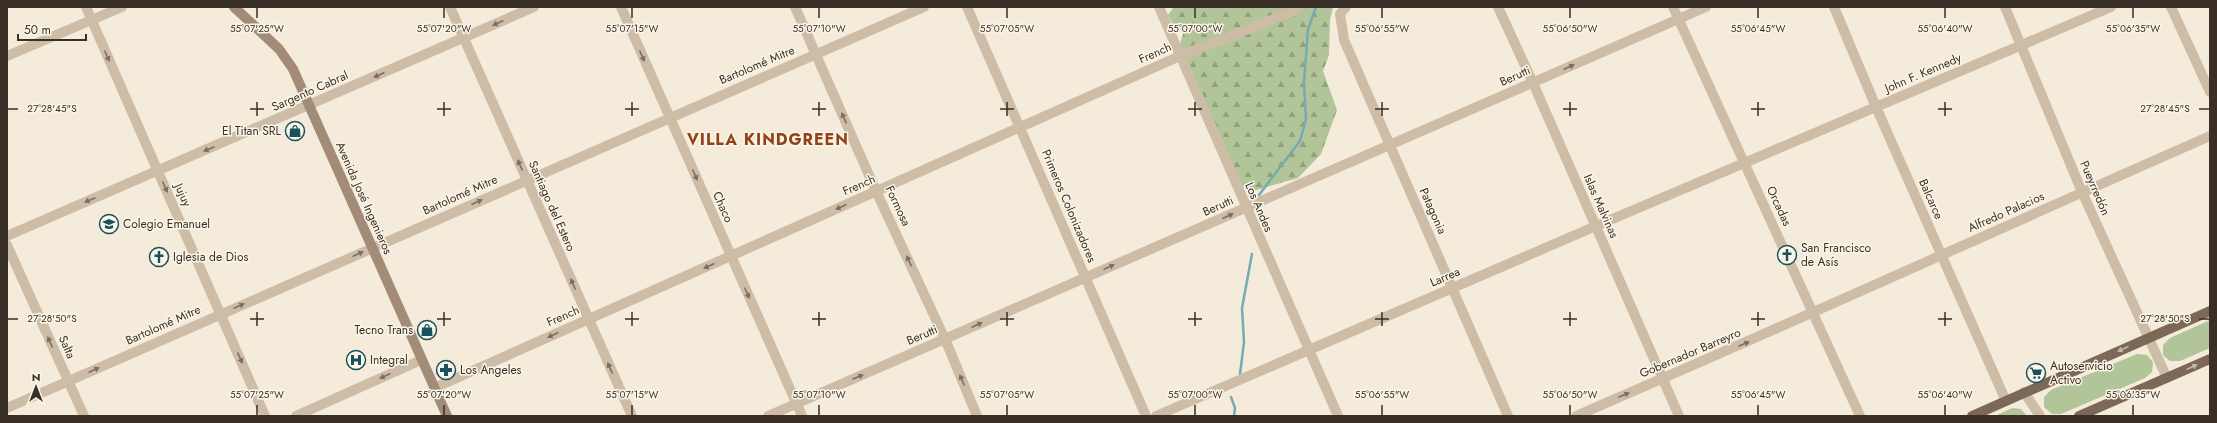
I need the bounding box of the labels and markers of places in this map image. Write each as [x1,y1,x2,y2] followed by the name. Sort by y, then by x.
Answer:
[284,120,306,142] shop icon: El Titan SRL
[222,122,282,140] place label: El Titan SRL
[98,213,120,235] school or university icon: Colegio Emanuel
[123,215,210,233] place label: Colegio Emanuel
[1801,239,1872,271] place label: San Francisco de Asís
[1776,244,1798,266] church icon: San Francisco de Asís
[148,246,170,268] church icon: Iglesia de Dios
[173,248,249,266] place label: Iglesia de Dios
[416,319,438,341] shop icon: Tecno Trans
[355,321,413,339] place label: Tecno Trans
[345,349,367,371] hospital icon: Integral
[370,351,408,369] place label: Integral
[2050,357,2113,389] place label: Autoservicio Activo
[435,359,457,381] pharmacy icon: Los Angeles
[460,361,522,379] place label: Los Angeles
[2025,362,2047,384] supermarket icon: Autoservicio Activo

